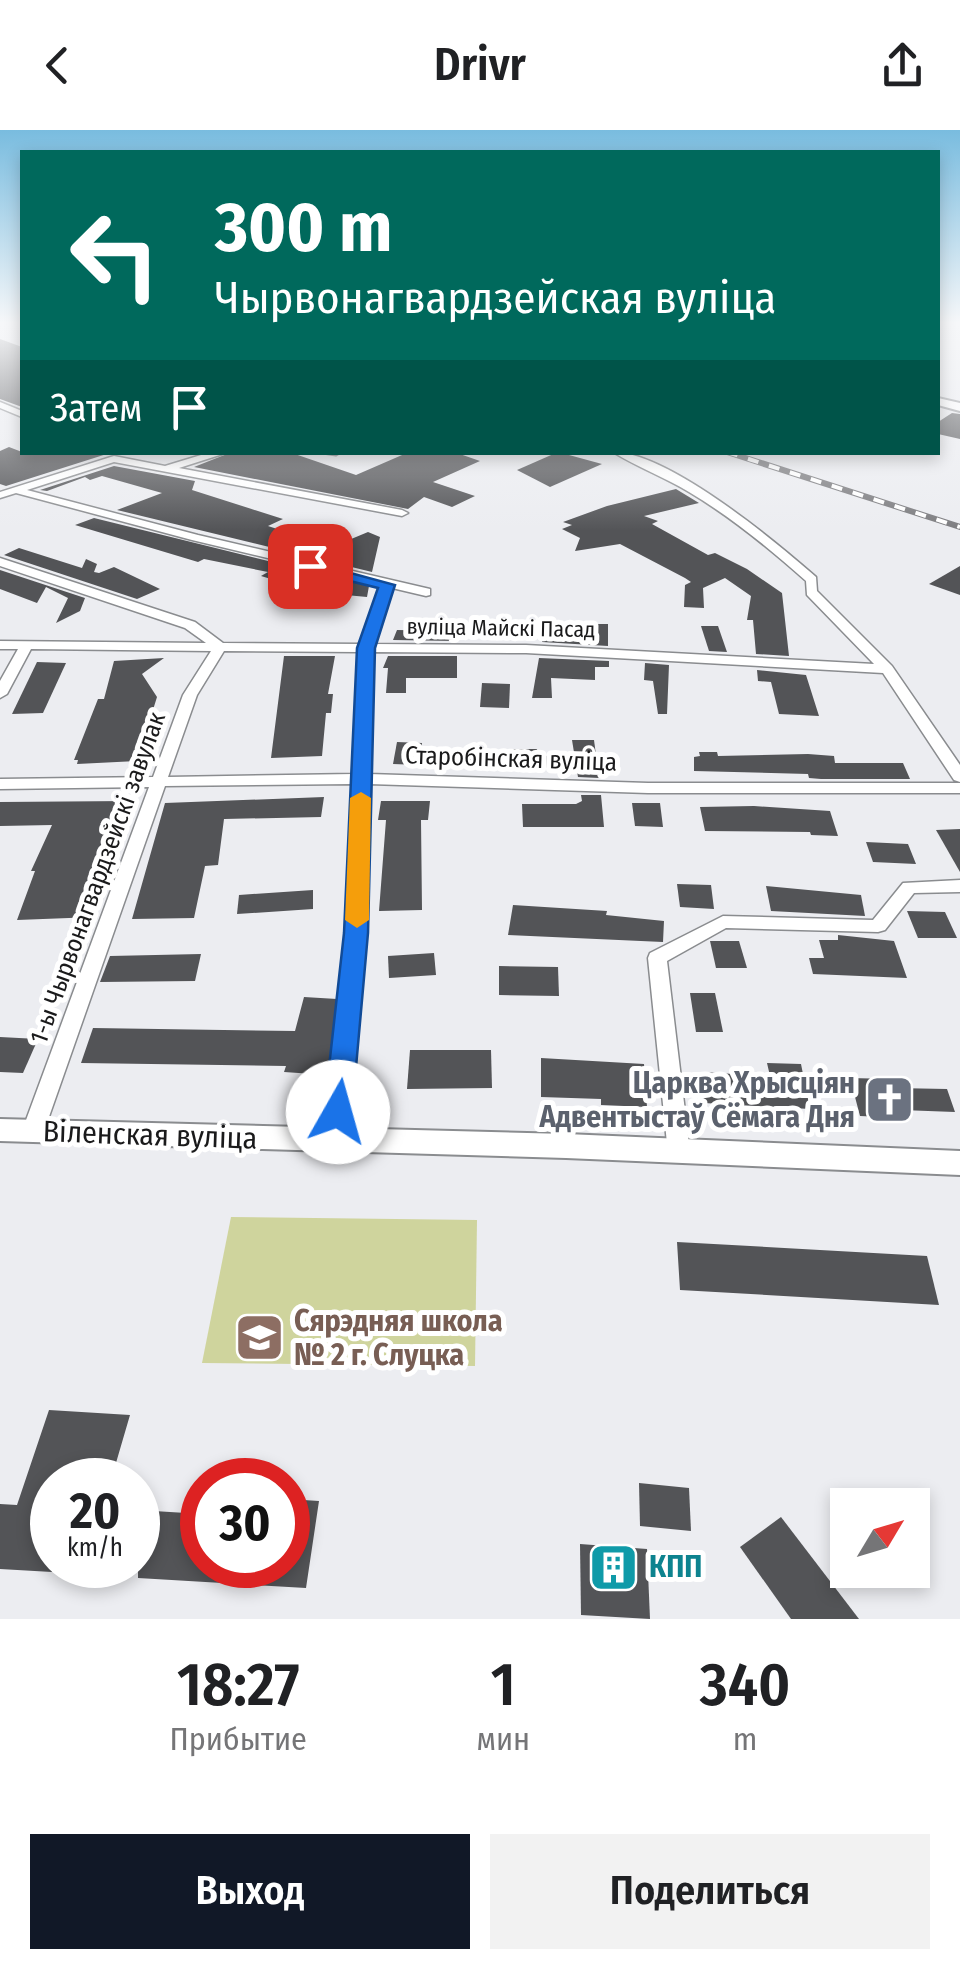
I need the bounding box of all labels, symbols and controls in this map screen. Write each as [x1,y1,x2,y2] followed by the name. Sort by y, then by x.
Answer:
[30,38,85,93] icon: back
[434,38,526,92] text: Drivr
[875,38,930,93] icon: share
[215,186,393,270] text: 300 m
[50,190,180,320] icon: left
[215,271,776,325] text: Чырвонагвардзейская вуліца
[162,380,217,435] icon: arrive
[50,385,142,431] text: Затем
[268,524,353,609] pin
[283,539,338,594] icon: arrive
[406,613,596,643] street label: вуліца Майскі Пасад
[24,708,172,1048] street label: 1-ы Чырвонагвардзейскі завулак
[404,740,618,778] street label: Старобінская вуліца
[286,1060,390,1164] position arrow
[539,1065,855,1135] place label: Царква Хрысціян Адвентыстаў Сёмага Дня
[864,1074,916,1126] church icon: Царква Хрысціян Адвентыстаў Сёмага Дня
[42,1113,258,1157] street label: Віленская вуліца
[294,1303,503,1373] place label: Сярэдняя школа № 2 г. Слуцка
[233,1312,285,1364] school or university icon: Сярэдняя школа № 2 г. Слуцка
[180,1458,310,1588] speed limit sign: 30
[70,1481,120,1541] text: 20
[830,1488,930,1588] north arrow
[830,1488,930,1588] map controls
[67,1533,123,1563] text: km/h
[588,1541,640,1593] building icon: КПП
[649,1549,702,1585] place label: КПП
[177,1649,299,1721] text: 18:27
[491,1649,516,1721] text: 1
[700,1649,790,1721] text: 340
[170,1720,307,1758] text: Прибытие
[476,1720,530,1758] text: мин
[733,1720,757,1758] text: m
[30,1834,470,1949] button: Выход
[490,1834,930,1949] button: Поделиться

